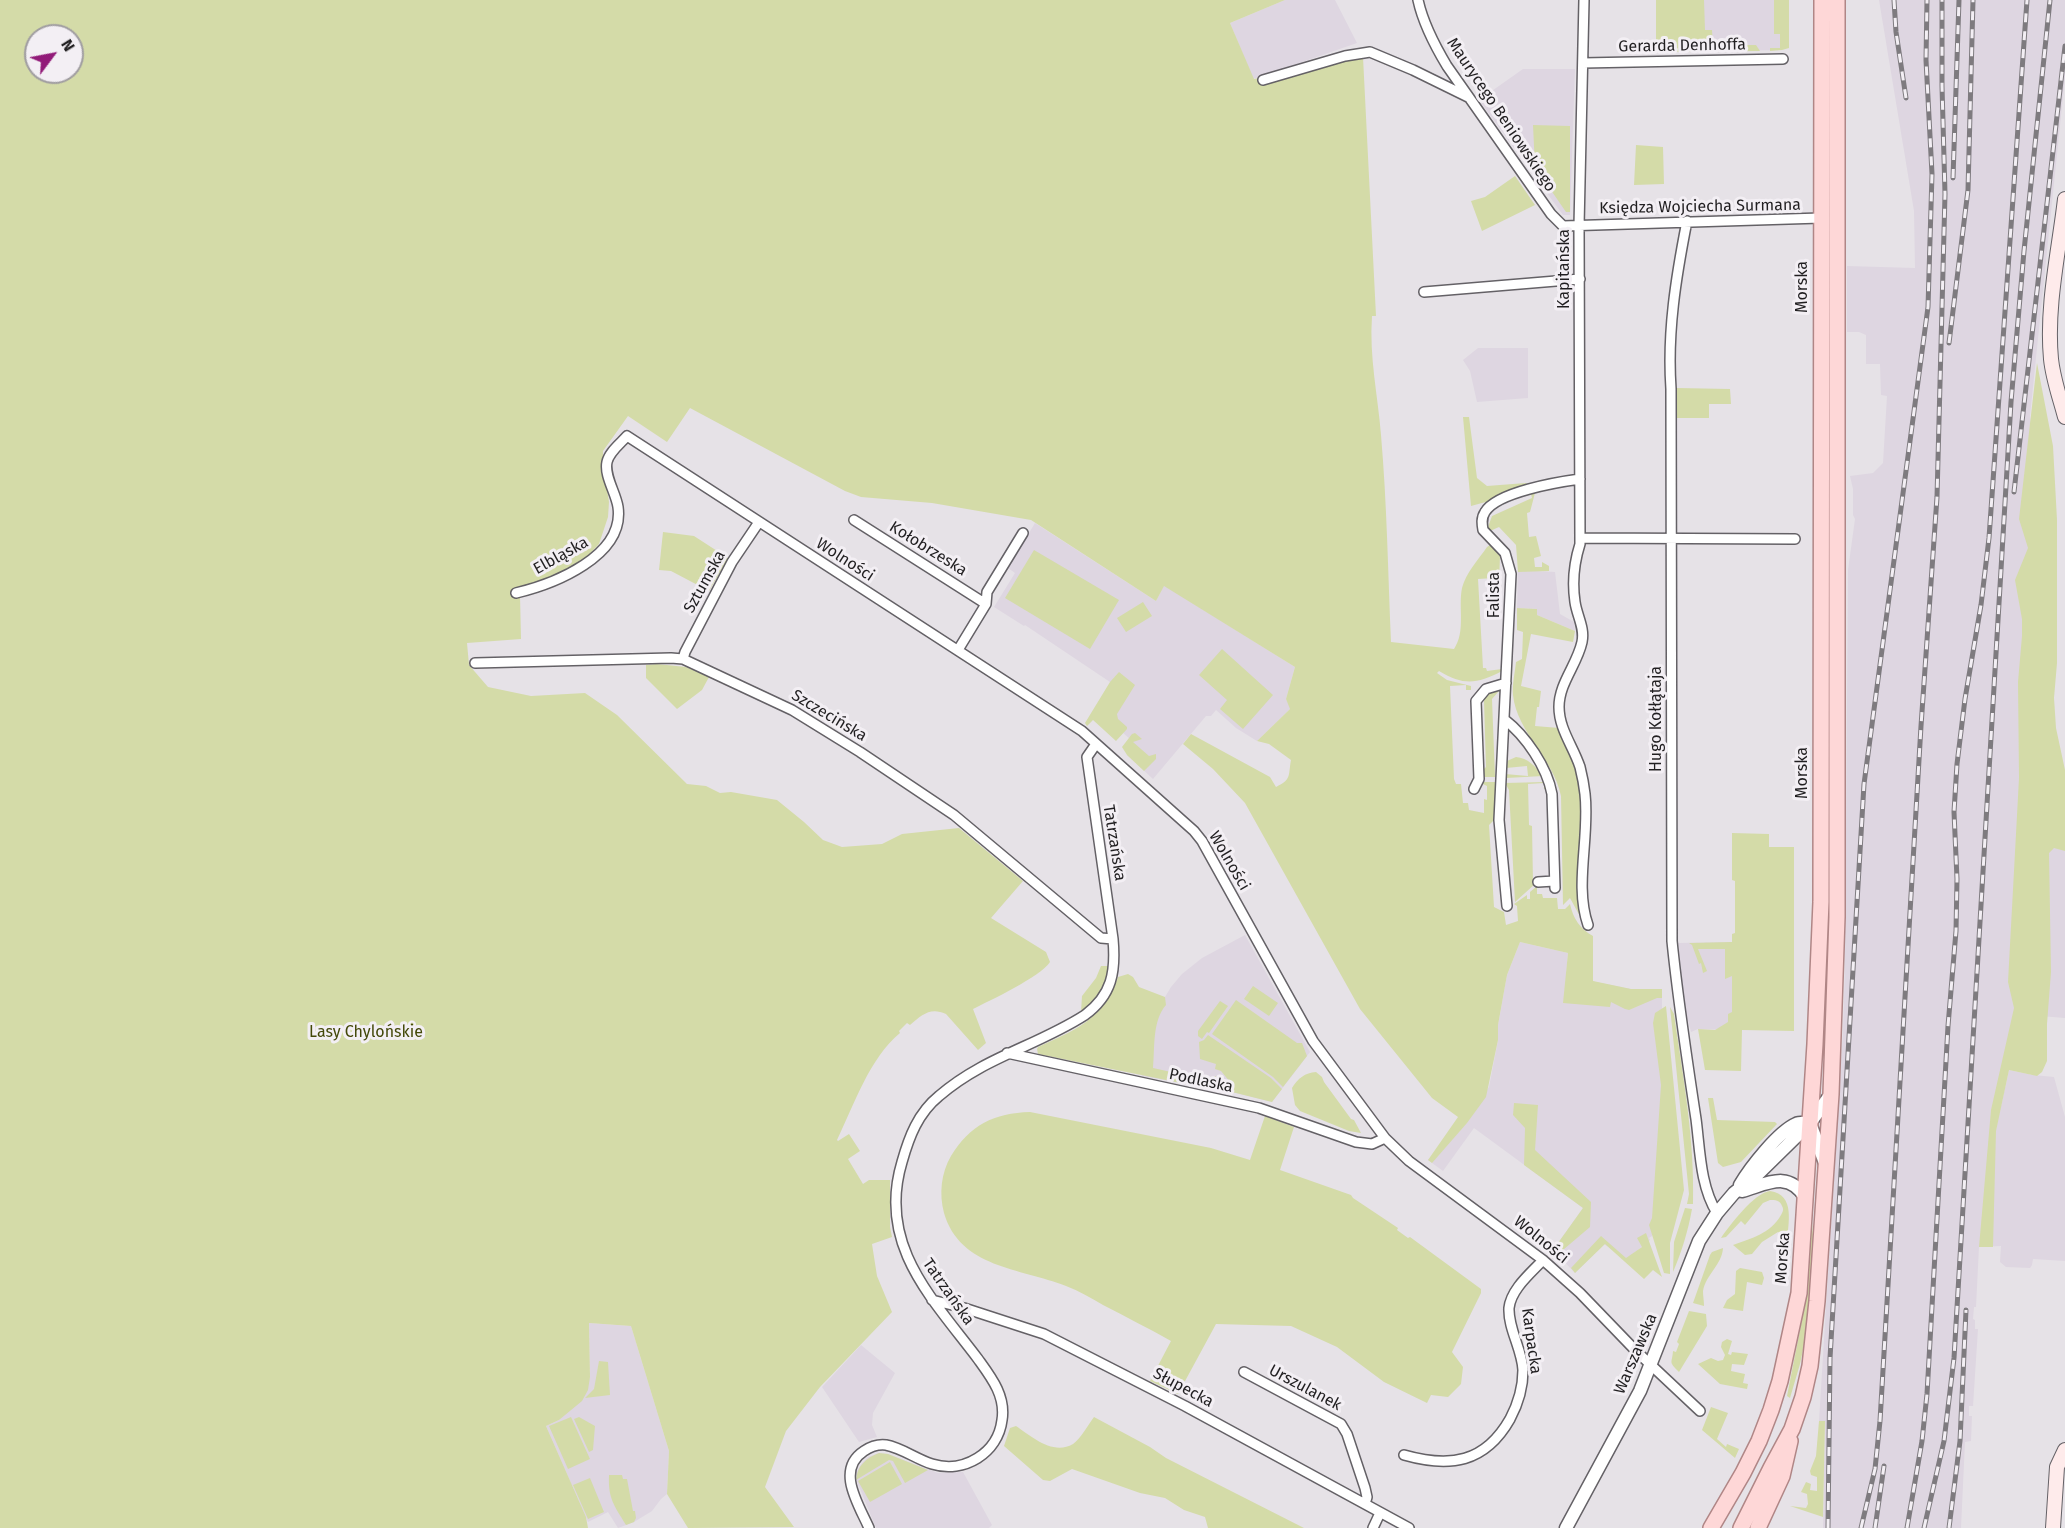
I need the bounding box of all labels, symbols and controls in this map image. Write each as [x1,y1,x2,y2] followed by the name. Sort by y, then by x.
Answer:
[24,24,84,84] north arrow
[1442,34,1560,196] street label: Maurycego Beniowskiego
[1618,35,1746,57] street label: Gerarda Denhoffa
[57,36,79,55] text: N
[1599,196,1801,218] street label: Księdza Wojciecha Surmana
[1555,229,1575,309] street label: Kapitańska
[1793,261,1813,313] street label: Morska
[886,518,970,580] street label: Kołobrzeska
[530,533,592,579] street label: Elbląska
[812,534,878,586] street label: Wolności
[680,547,730,617] street label: Sztumska
[1485,572,1505,618] street label: Falista
[1647,666,1667,772] street label: Hugo Kołłątaja
[788,686,870,746] street label: Szczecińska
[1793,747,1813,799] street label: Morska
[1099,804,1129,882] street label: Tatrzańska
[1204,828,1254,894] street label: Wolności
[309,1023,423,1043] park label: Lasy Chylońskie
[1167,1065,1235,1097] street label: Podlaska
[1510,1212,1572,1268] street label: Wolności
[1772,1231,1794,1285] street label: Morska
[918,1255,978,1329] street label: Tatrzańska
[1517,1307,1545,1375] street label: Karpacka
[1610,1311,1662,1397] street label: Warszawska
[1265,1361,1345,1415] street label: Urszulanek
[1150,1364,1216,1412] street label: Słupecka

